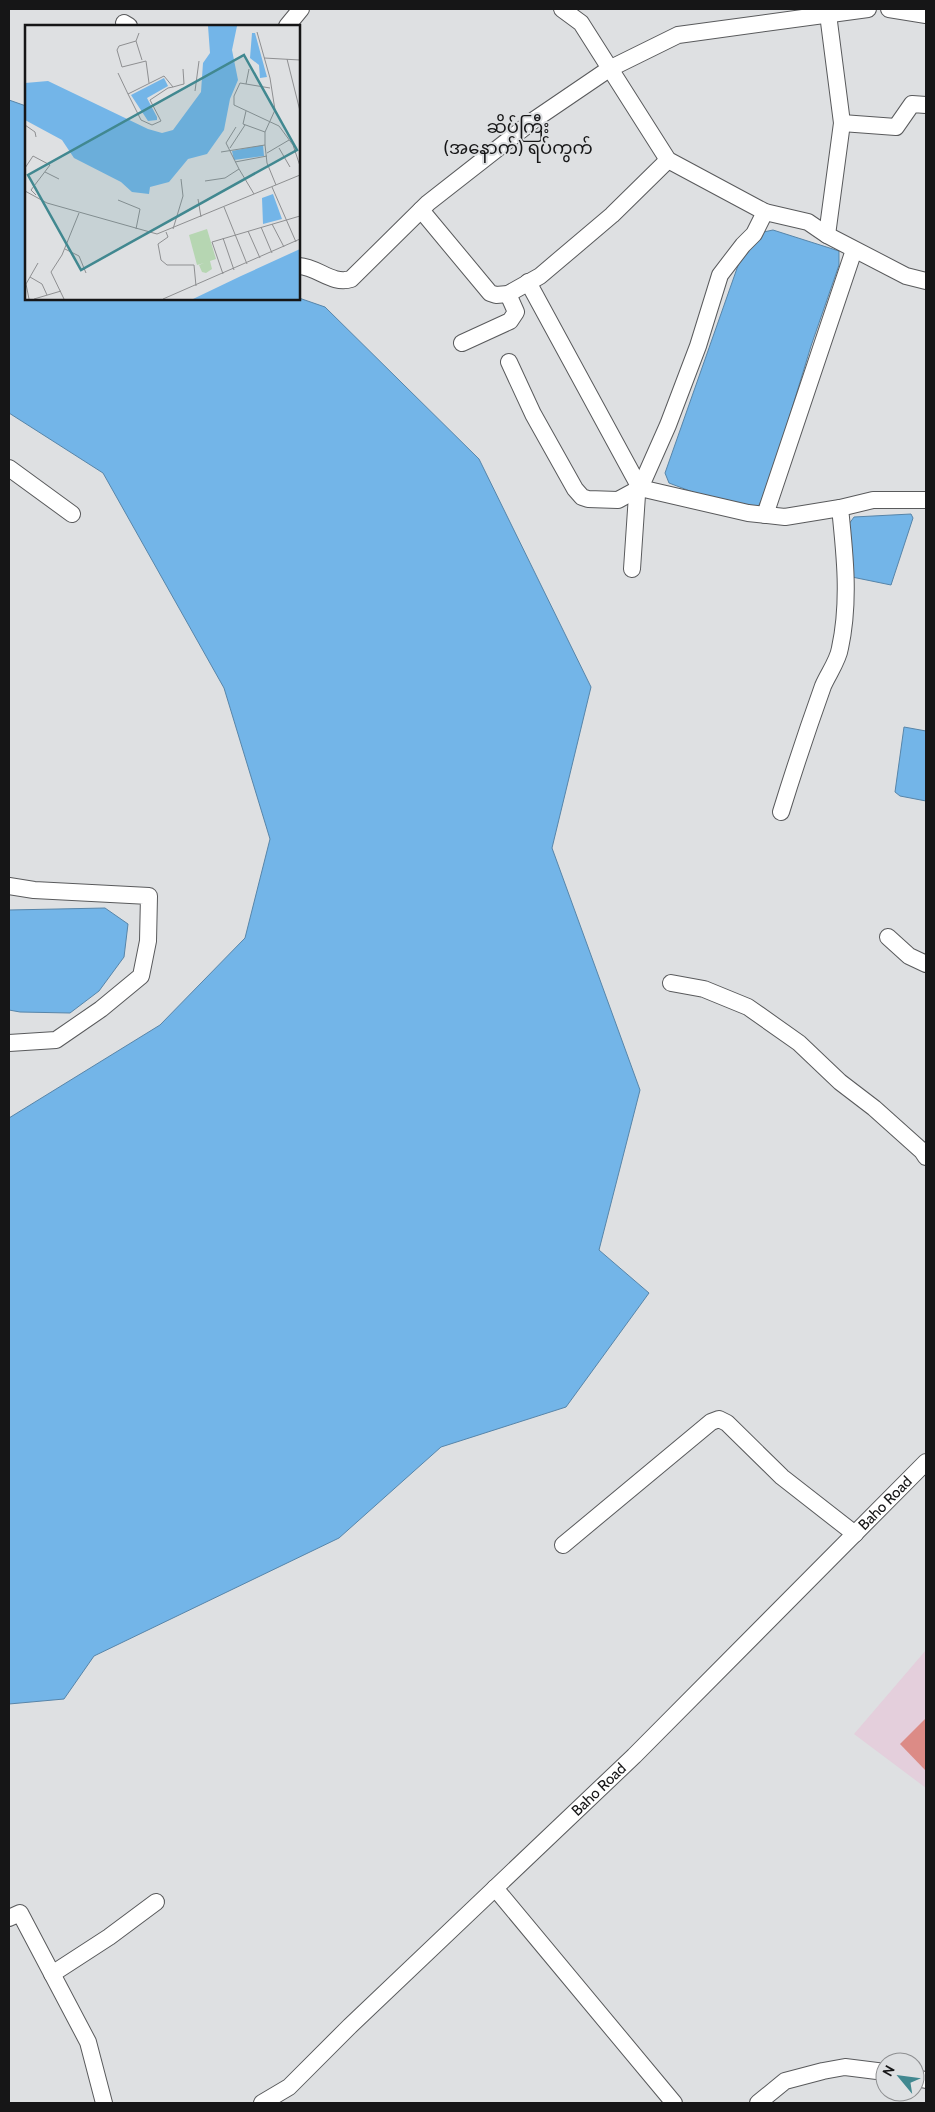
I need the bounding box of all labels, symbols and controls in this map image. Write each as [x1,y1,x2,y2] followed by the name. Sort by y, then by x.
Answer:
[25,25,300,300] inset map
[443,113,593,163] district label: ဆိပ်ကြီး (အနောက်) ရပ်ကွက်
[855,1472,916,1534] street label: Baho Road
[568,1759,630,1820] street label: Baho Road
[875,2052,925,2102] north arrow
[878,2062,899,2079] text: N

